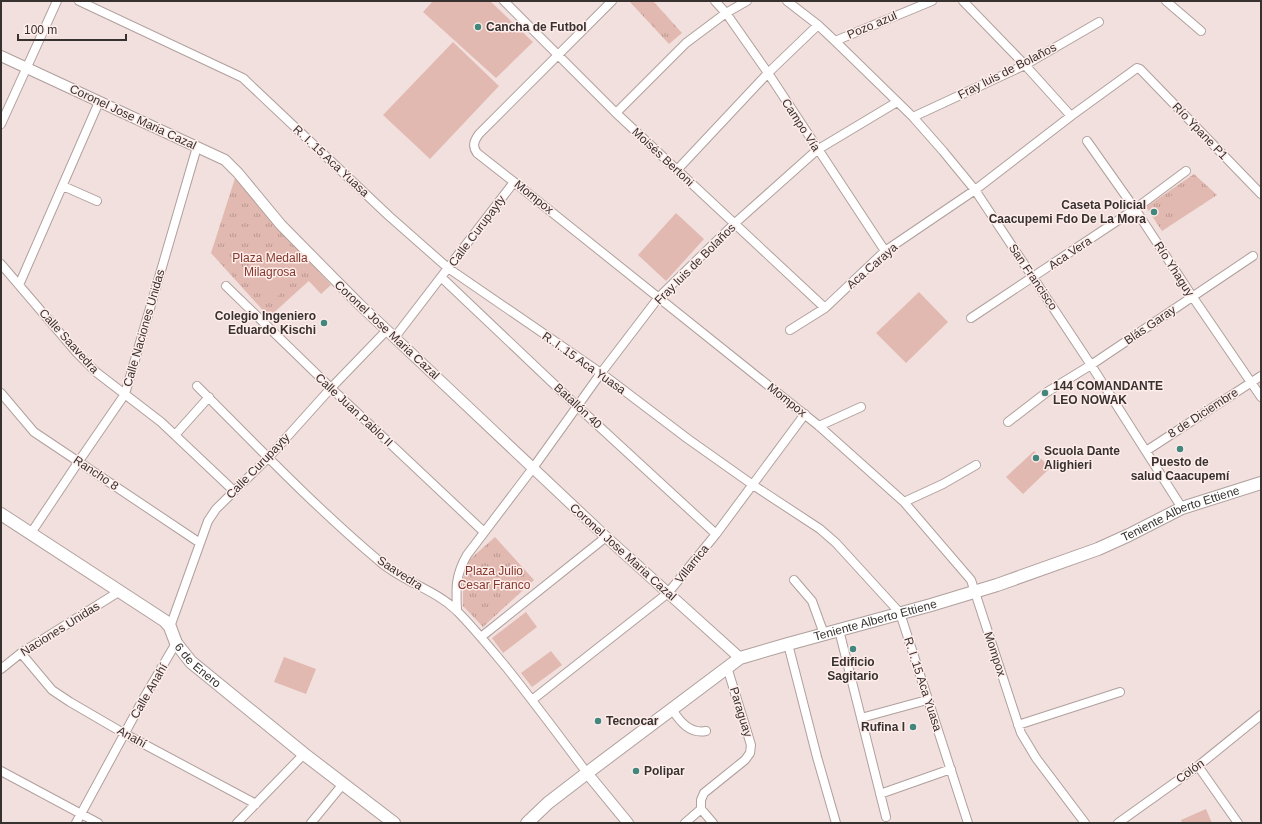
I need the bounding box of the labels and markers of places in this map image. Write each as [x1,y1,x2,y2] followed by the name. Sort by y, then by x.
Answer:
[486,20,587,34] place label: Cancha de Futbol
[473,22,483,32] marker: Cancha de Futbol
[989,198,1146,226] place label: Caseta Policial Caacupemi Fdo De La Mora
[1149,207,1159,217] marker: Caseta Policial Caacupemi Fdo De La Mora
[215,309,316,337] place label: Colegio Ingeniero Eduardo Kischi
[319,318,329,328] marker: Colegio Ingeniero Eduardo Kischi
[1053,379,1163,407] place label: 144 COMANDANTE LEO NOWAK
[1040,388,1050,398] marker: 144 COMANDANTE LEO NOWAK
[1044,444,1120,472] place label: Scuola Dante Alighieri
[1175,444,1185,454] marker: Puesto de salud Caacupemí
[1031,453,1041,463] marker: Scuola Dante Alighieri
[1131,455,1230,483] place label: Puesto de salud Caacupemí
[848,644,858,654] marker: Edificio Sagitario
[827,655,879,683] place label: Edificio Sagitario
[606,714,659,728] place label: Tecnocar
[593,716,603,726] marker: Tecnocar
[861,720,905,734] place label: Rufina I
[908,722,918,732] marker: Rufina I
[644,764,685,778] place label: Polipar
[631,766,641,776] marker: Polipar

